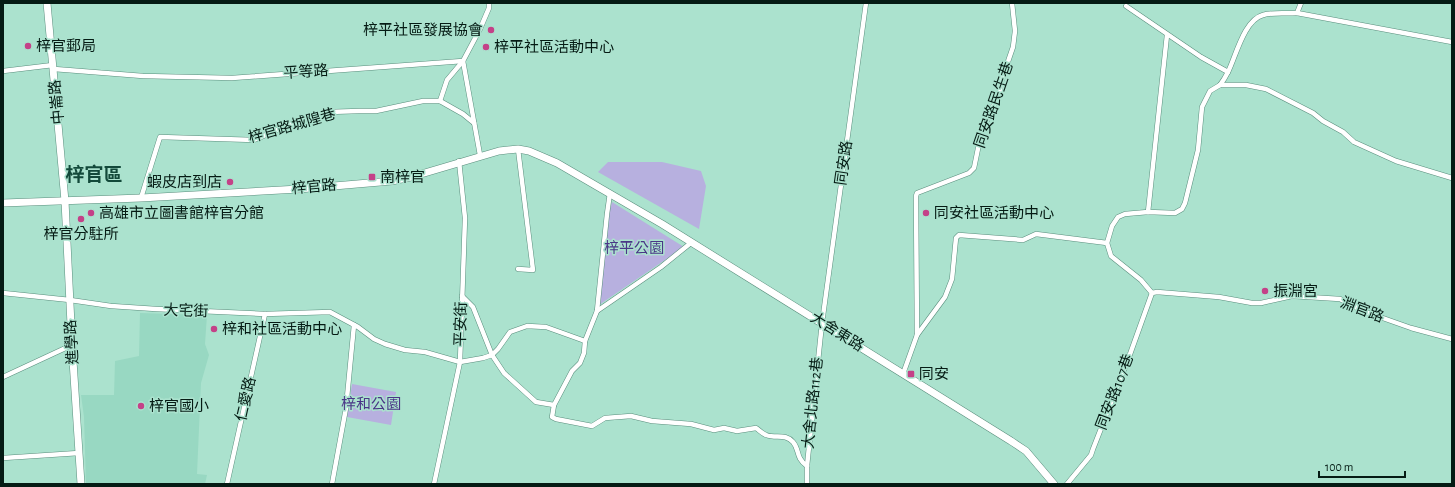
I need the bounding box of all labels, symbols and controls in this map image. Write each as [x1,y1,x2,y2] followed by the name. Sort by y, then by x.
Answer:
[363,21,483,38] place label: 梓平社區發展協會
[486,25,496,35] marker: 梓平社區發展協會
[36,37,96,54] place label: 梓官郵局
[494,38,614,55] place label: 梓平社區活動中心
[23,41,33,51] marker: 梓官郵局
[481,42,491,52] marker: 梓平社區活動中心
[971,60,1016,150] street label: 同安路民生巷
[283,62,329,81] street label: 平等路
[47,79,66,125] street label: 中崙路
[246,104,337,146] street label: 梓官路城隍巷
[832,140,855,186] street label: 同安路
[65,164,123,185] district label: 梓官區
[380,168,425,185] place label: 南梓官
[367,172,377,182] marker: 南梓官
[147,174,222,190] place label: 蝦皮店到店
[291,176,337,196] street label: 梓官路
[225,177,235,187] marker: 蝦皮店到店
[99,204,264,221] place label: 高雄市立圖書館梓官分館
[934,205,1054,221] place label: 同安社區活動中心
[86,208,96,218] marker: 高雄市立圖書館梓官分館
[921,208,931,218] marker: 同安社區活動中心
[76,214,86,224] marker: 梓官分駐所
[43,225,119,242] place label: 梓官分駐所
[604,239,664,256] park label: 梓平公園
[1273,282,1318,299] place label: 振淵宮
[1260,286,1270,296] marker: 振淵宮
[1338,293,1386,325] street label: 淵官路
[452,301,469,347] street label: 平安街
[163,302,209,319] street label: 大宅街
[808,309,867,354] street label: 大舍東路
[62,319,81,365] street label: 進學路
[222,320,342,337] place label: 梓和社區活動中心
[209,324,219,334] marker: 梓和社區活動中心
[1093,352,1136,432] street label: 同安路107巷
[799,356,825,450] street label: 大舍北路112巷
[919,366,949,382] place label: 同安
[906,369,916,379] marker: 同安
[233,375,258,423] street label: 仁愛路
[341,395,401,412] park label: 梓和公園
[149,397,209,414] place label: 梓官國小
[136,401,146,411] marker: 梓官國小
[1319,453,1405,479] scale bar
[1325,461,1353,473] text: 100 m

